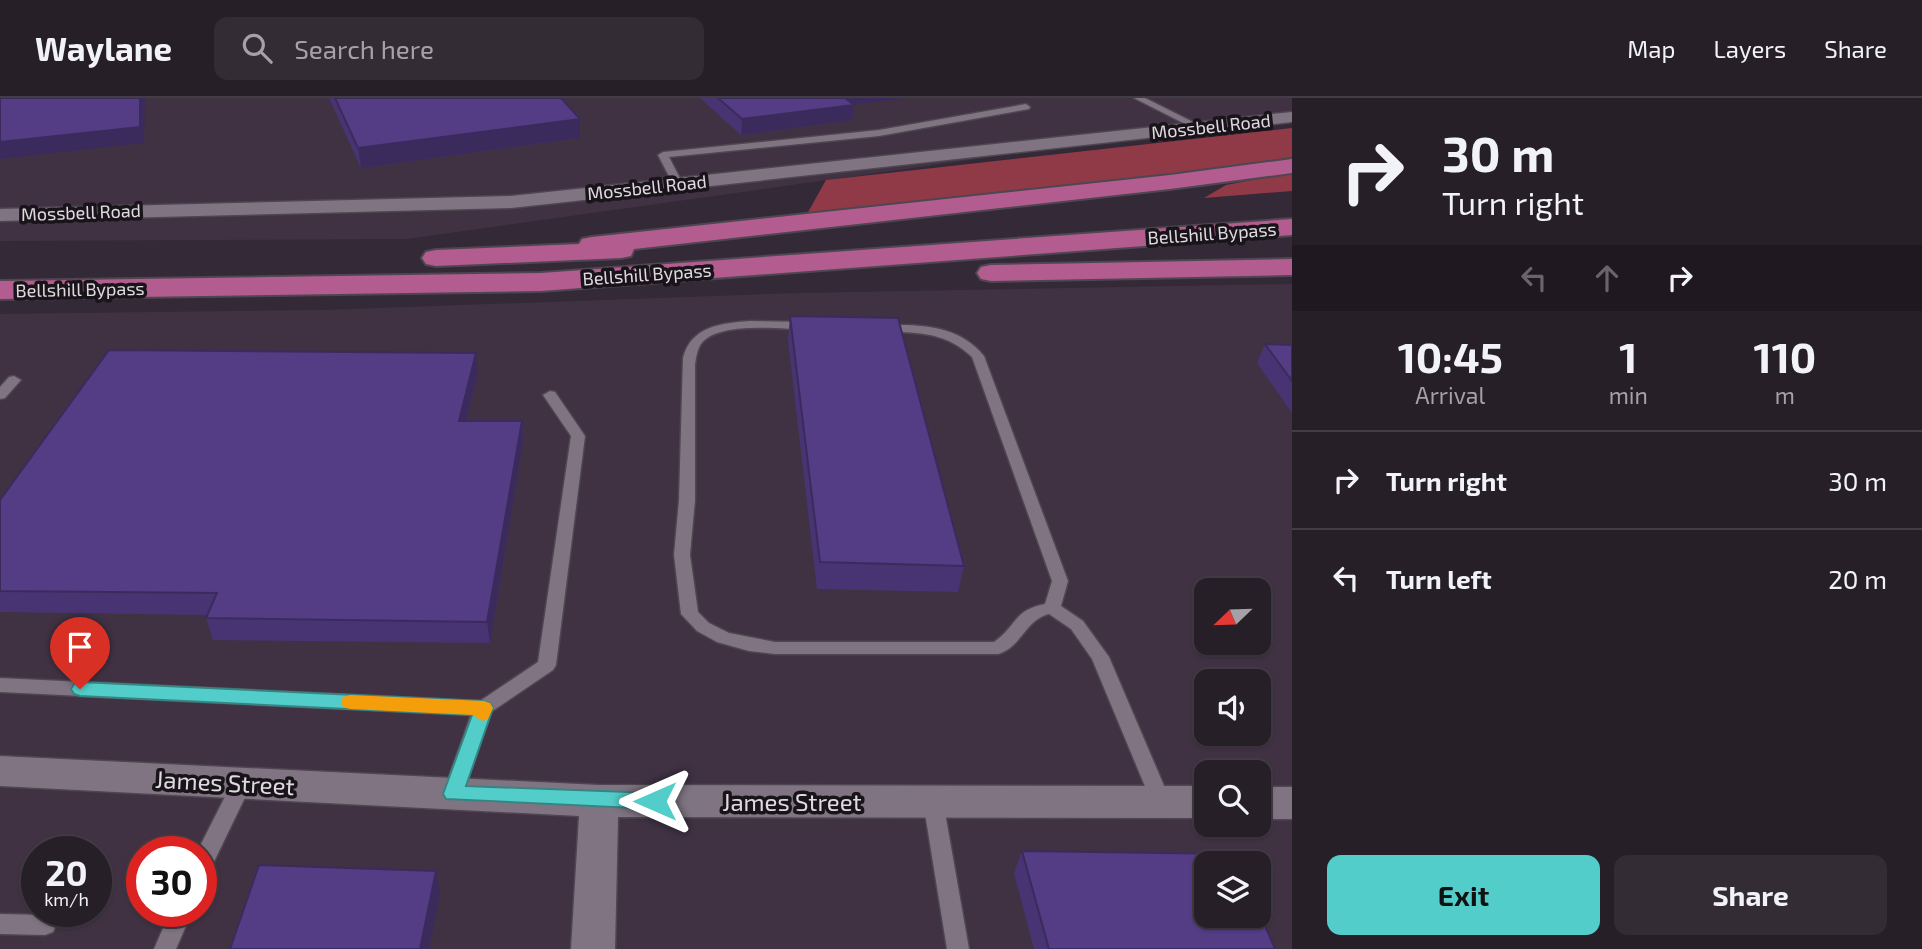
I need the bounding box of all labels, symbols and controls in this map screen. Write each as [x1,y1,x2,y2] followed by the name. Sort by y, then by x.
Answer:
[214,17,704,80] search box
[35,28,172,68] text: Waylane
[238,29,276,67] icon: search
[294,33,434,64] text: Search here
[1627,34,1675,63] text: Map
[1713,34,1786,63] text: Layers
[1824,34,1887,63] text: Share
[1150,109,1272,143] street label: Mossbell Road
[1442,123,1554,182] text: 30 m
[1327,126,1418,217] icon: right
[586,170,708,204] street label: Mossbell Road
[1442,183,1584,221] text: Turn right
[21,199,141,225] street label: Mossbell Road
[1147,218,1277,248] street label: Bellshill Bypass
[582,259,712,289] street label: Bellshill Bypass
[1515,259,1553,297] icon: left
[1588,259,1626,297] icon: ahead
[1661,259,1699,297] icon: right
[15,277,145,301] street label: Bellshill Bypass
[1398,331,1503,381] text: 10:45
[1619,331,1637,381] text: 1
[1754,331,1816,381] text: 110
[1415,381,1485,409] text: Arrival
[1609,381,1648,409] text: min
[1775,381,1795,409] text: m
[1327,461,1365,499] icon: right
[1386,465,1507,496] text: Turn right
[1828,465,1887,496] text: 30 m
[1327,559,1365,597] icon: left
[1386,563,1492,594] text: Turn left
[1828,563,1887,594] text: 20 m
[1194,578,1270,654] north arrow
[1194,578,1271,928] map controls
[50,617,110,689] pin
[61,628,99,666] icon: arrive
[1194,669,1271,746] button: sound
[1194,760,1271,837] button: search
[155,764,295,800] street label: James Street
[618,764,692,838] position arrow
[722,787,862,816] street label: James Street
[126,836,217,927] speed limit sign: 30
[45,851,88,893] text: 20
[1194,851,1271,928] button: layers
[1327,855,1600,935] button: Exit
[1614,855,1887,935] button: Share
[44,888,89,910] text: km/h

